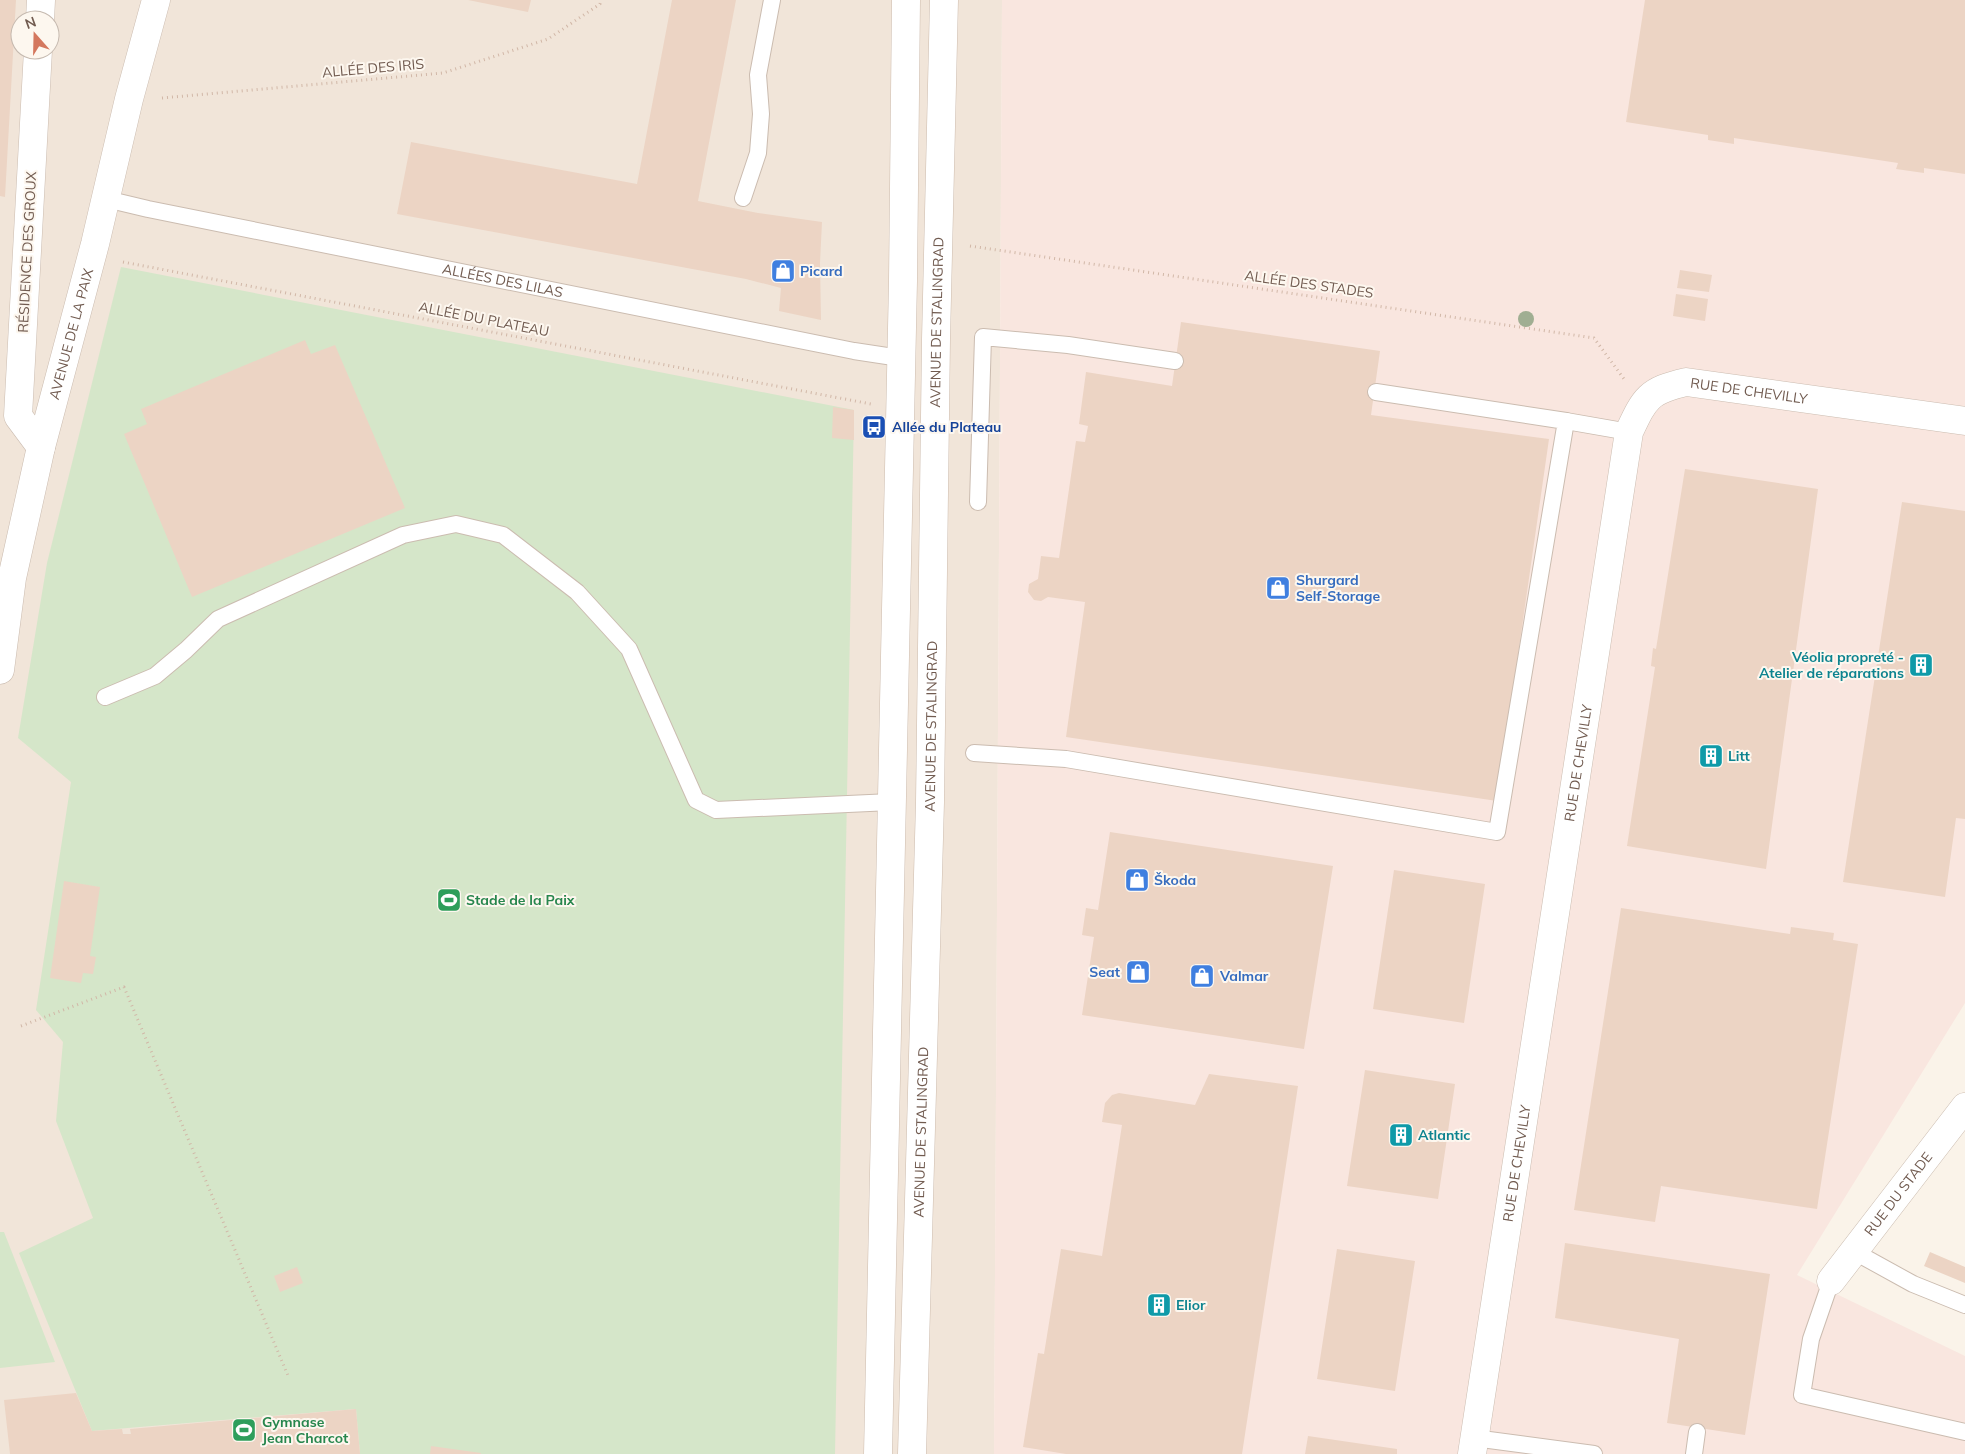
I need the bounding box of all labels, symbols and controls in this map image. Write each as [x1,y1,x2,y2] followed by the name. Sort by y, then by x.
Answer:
[10,10,60,60] north arrow
[23,13,39,33] text: N
[321,55,425,81] street label: ALLÉE DES IRIS
[14,171,40,333] street label: RÉSIDENCE DES GROUX
[926,237,947,408] street label: AVENUE DE STALINGRAD
[770,258,796,284] shop icon: Picard
[441,259,565,301] street label: ALLÉES DES LILAS
[800,262,843,280] place label: Picard
[45,266,97,401] street label: AVENUE DE LA PAIX
[1243,266,1375,302] street label: ALLÉE DES STADES
[417,298,551,340] street label: ALLÉE DU PLATEAU
[1689,374,1809,408] street label: RUE DE CHEVILLY
[861,414,887,440] bus stop icon: Allée du Plateau
[892,418,1001,436] place label: Allée du Plateau
[1296,571,1381,605] place label: Shurgard Self-Storage
[1265,575,1291,601] shop icon: Shurgard Self-Storage
[921,641,941,812] street label: AVENUE DE STALINGRAD
[1759,648,1904,682] place label: Véolia propreté - Atelier de réparations
[1908,652,1934,678] building icon: Véolia propreté - Atelier de réparations
[1560,703,1596,823] street label: RUE DE CHEVILLY
[1698,743,1724,769] building icon: Litt
[1728,747,1750,765] place label: Litt
[1124,867,1150,893] shop icon: Škoda
[1154,871,1196,889] place label: Škoda
[436,887,462,913] sports icon: Stade de la Paix
[466,891,575,909] place label: Stade de la Paix
[1125,959,1151,985] shop icon: Seat
[1089,963,1121,981] place label: Seat
[1189,963,1215,989] shop icon: Valmar
[1219,967,1269,985] place label: Valmar
[910,1046,932,1218] street label: AVENUE DE STALINGRAD
[1499,1103,1535,1223] street label: RUE DE CHEVILLY
[1388,1122,1414,1148] building icon: Atlantic
[1418,1126,1470,1144] place label: Atlantic
[1860,1148,1936,1239] street label: RUE DU STADE
[1146,1292,1172,1318] building icon: Elior
[1176,1296,1206,1314] place label: Elior
[262,1413,349,1447] place label: Gymnase Jean Charcot
[231,1417,257,1443] sports icon: Gymnase Jean Charcot

